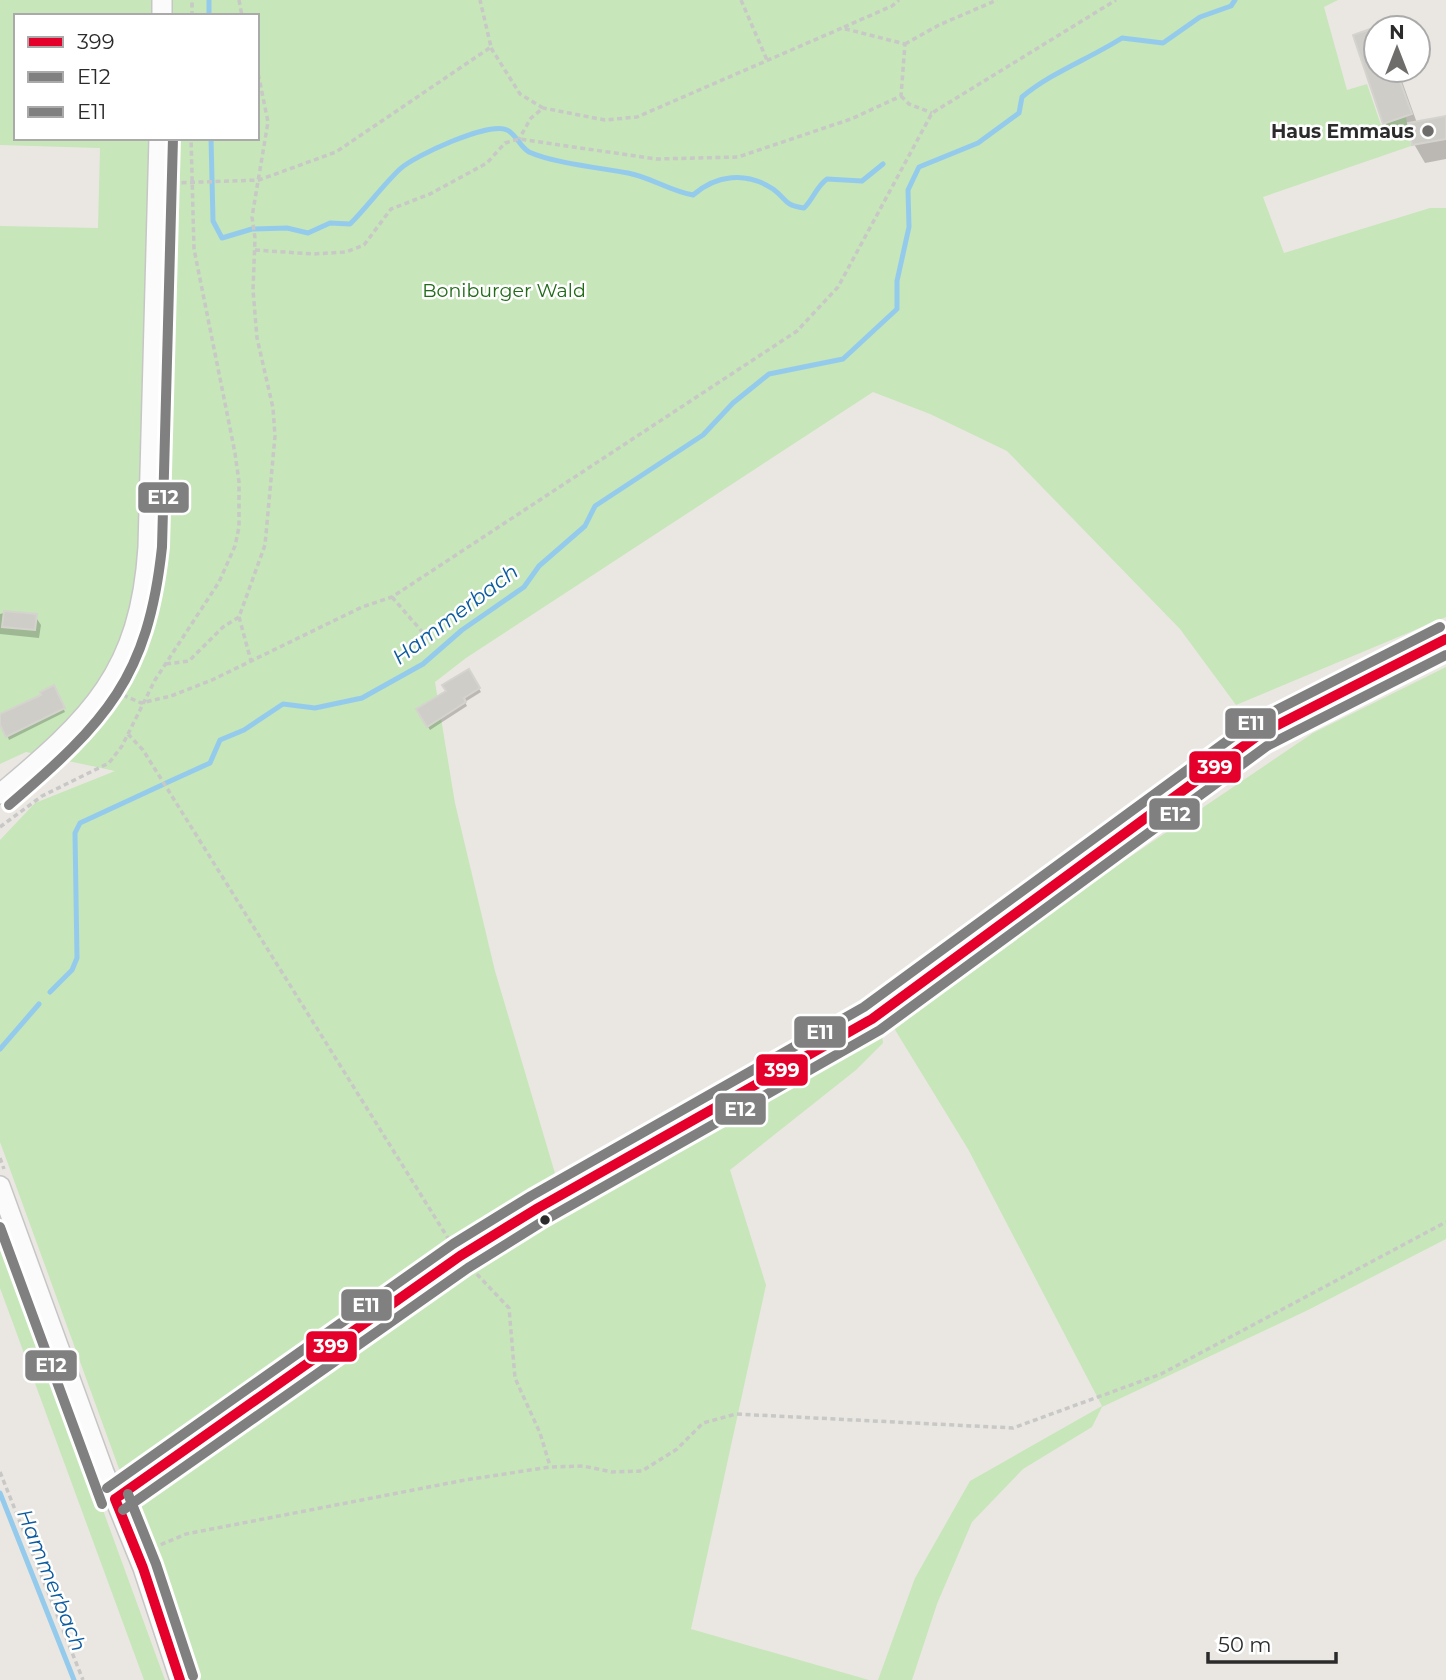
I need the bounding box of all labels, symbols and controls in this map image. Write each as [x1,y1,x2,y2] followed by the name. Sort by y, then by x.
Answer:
[14,14,259,140] legend
[1362,14,1432,84] north arrow
[1389,21,1405,44] text: N
[77,29,114,54] text: 399
[77,64,111,89] text: E12
[77,99,106,124] text: E11
[1271,120,1414,143] place label: Haus Emmaus
[1420,123,1436,139] marker: Haus Emmaus
[422,279,586,302] park label: Boniburger Wald
[137,481,190,514] line badge: E12
[147,486,179,509] text: E12
[387,559,523,669] water label: Hammerbach
[1224,707,1277,740] line badge: E11
[1237,712,1265,735] text: E11
[1188,750,1242,784] line badge: 399
[1196,756,1233,779] text: 399
[1148,797,1201,831] line badge: E12
[1159,803,1191,826] text: E12
[793,1015,847,1049] line badge: E11
[806,1021,834,1044] text: E11
[755,1053,809,1087] line badge: 399
[763,1059,800,1082] text: 399
[714,1092,767,1126] line badge: E12
[724,1098,756,1121] text: E12
[538,1213,552,1227] unlabelled marker
[340,1288,393,1322] line badge: E11
[352,1294,380,1317] text: E11
[305,1330,358,1363] line badge: 399
[312,1335,349,1358] text: 399
[24,1349,78,1382] line badge: E12
[35,1354,67,1377] text: E12
[12,1505,92,1655] water label: Hammerbach
[1208,1620,1336,1664] scale bar
[1218,1632,1272,1657] text: 50 m

